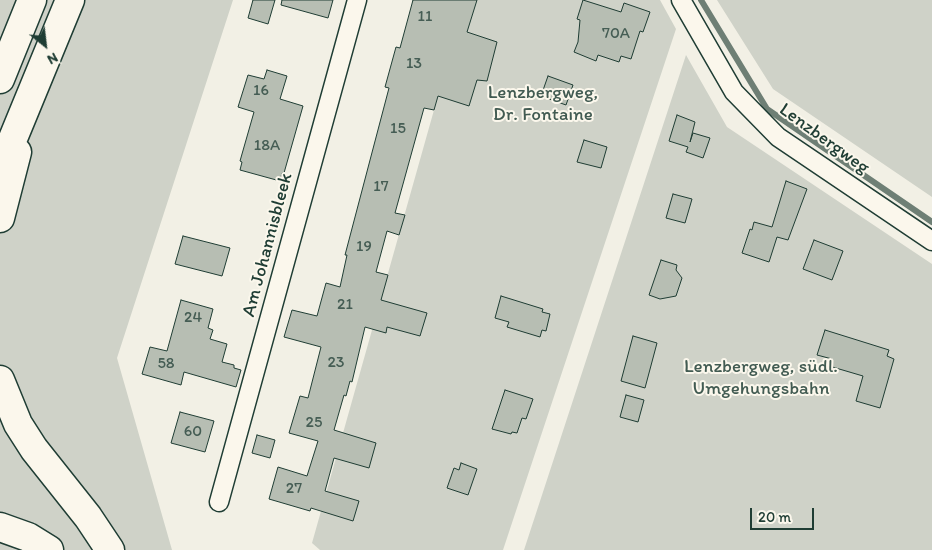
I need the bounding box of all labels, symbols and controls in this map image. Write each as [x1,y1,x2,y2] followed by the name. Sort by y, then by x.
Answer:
[418,7,432,27] house number: 11
[20,20,70,70] north arrow
[602,24,630,44] house number: 70A
[44,49,61,68] text: N
[406,54,422,74] house number: 13
[253,81,269,101] house number: 16
[488,82,598,126] park label: Lenzbergweg, Dr. Fontaine
[774,99,874,179] street label: Lenzbergweg
[390,119,406,139] house number: 15
[254,136,280,156] house number: 18A
[238,171,298,319] street label: Am Johannisbleek
[373,177,389,197] house number: 17
[356,237,372,257] house number: 19
[337,295,353,315] house number: 21
[184,308,202,328] house number: 24
[327,353,345,373] house number: 23
[157,354,175,374] house number: 58
[684,356,838,400] park label: Lenzbergweg, südl. Umgehungsbahn
[306,413,322,433] house number: 25
[184,422,202,442] house number: 60
[286,479,302,499] house number: 27
[752,498,816,530] scale bar
[758,508,791,526] text: 20 m

